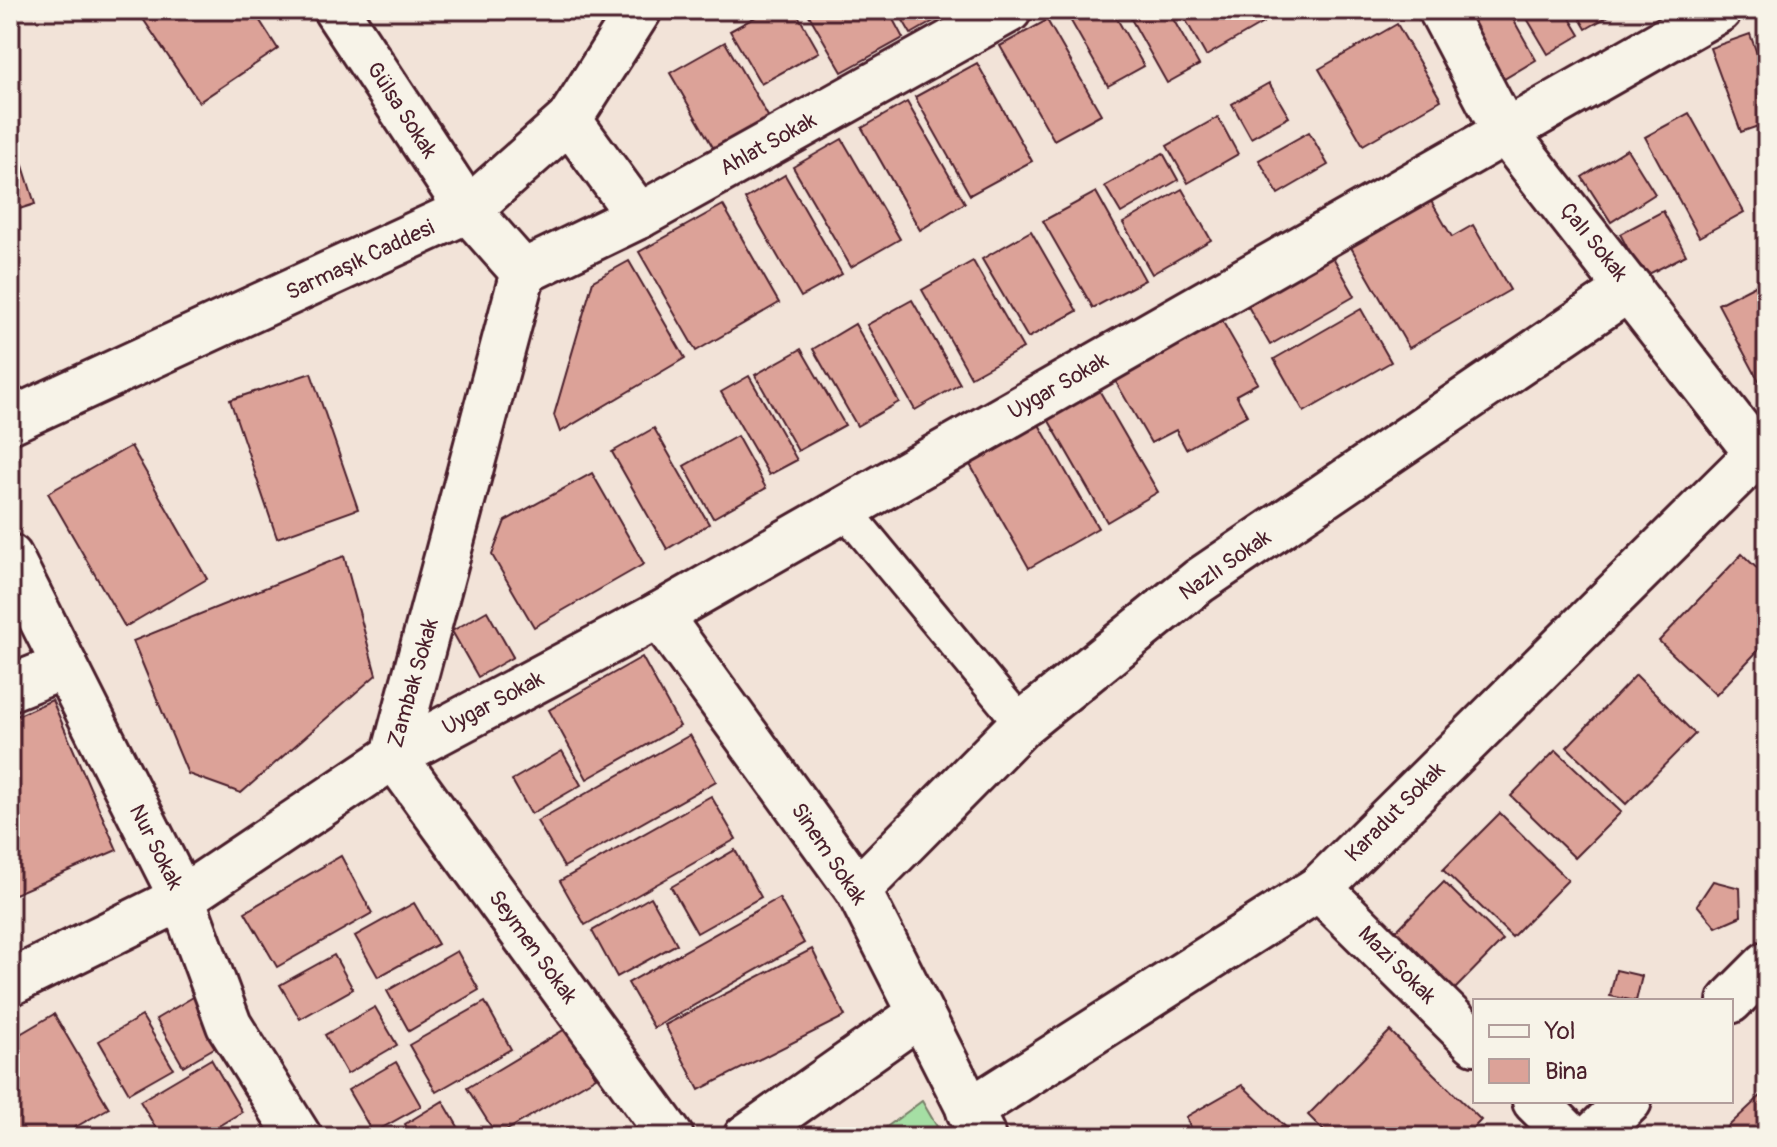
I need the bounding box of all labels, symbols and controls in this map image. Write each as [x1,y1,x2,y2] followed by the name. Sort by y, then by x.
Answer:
[360,57,444,163] street label: Gülsa Sokak
[715,106,821,182] street label: Ahlat Sokak
[1554,197,1634,287] street label: Çalı Sokak
[281,213,439,307] street label: Sarmaşık Caddesi
[1003,346,1113,426] street label: Uygar Sokak
[1174,523,1276,607] street label: Nazlı Sokak
[381,615,445,751] street label: Zambak Sokak
[437,665,549,741] street label: Uygar Sokak
[1339,756,1451,868] street label: Karadut Sokak
[785,798,873,910] street label: Sinem Sokak
[123,800,189,894] street label: Nur Sokak
[482,885,584,1009] street label: Seymen Sokak
[1352,920,1442,1010] street label: Mazi Sokak
[1473,999,1733,1103] legend
[1544,1017,1575,1046] text: Yol
[1545,1057,1587,1086] text: Bina

